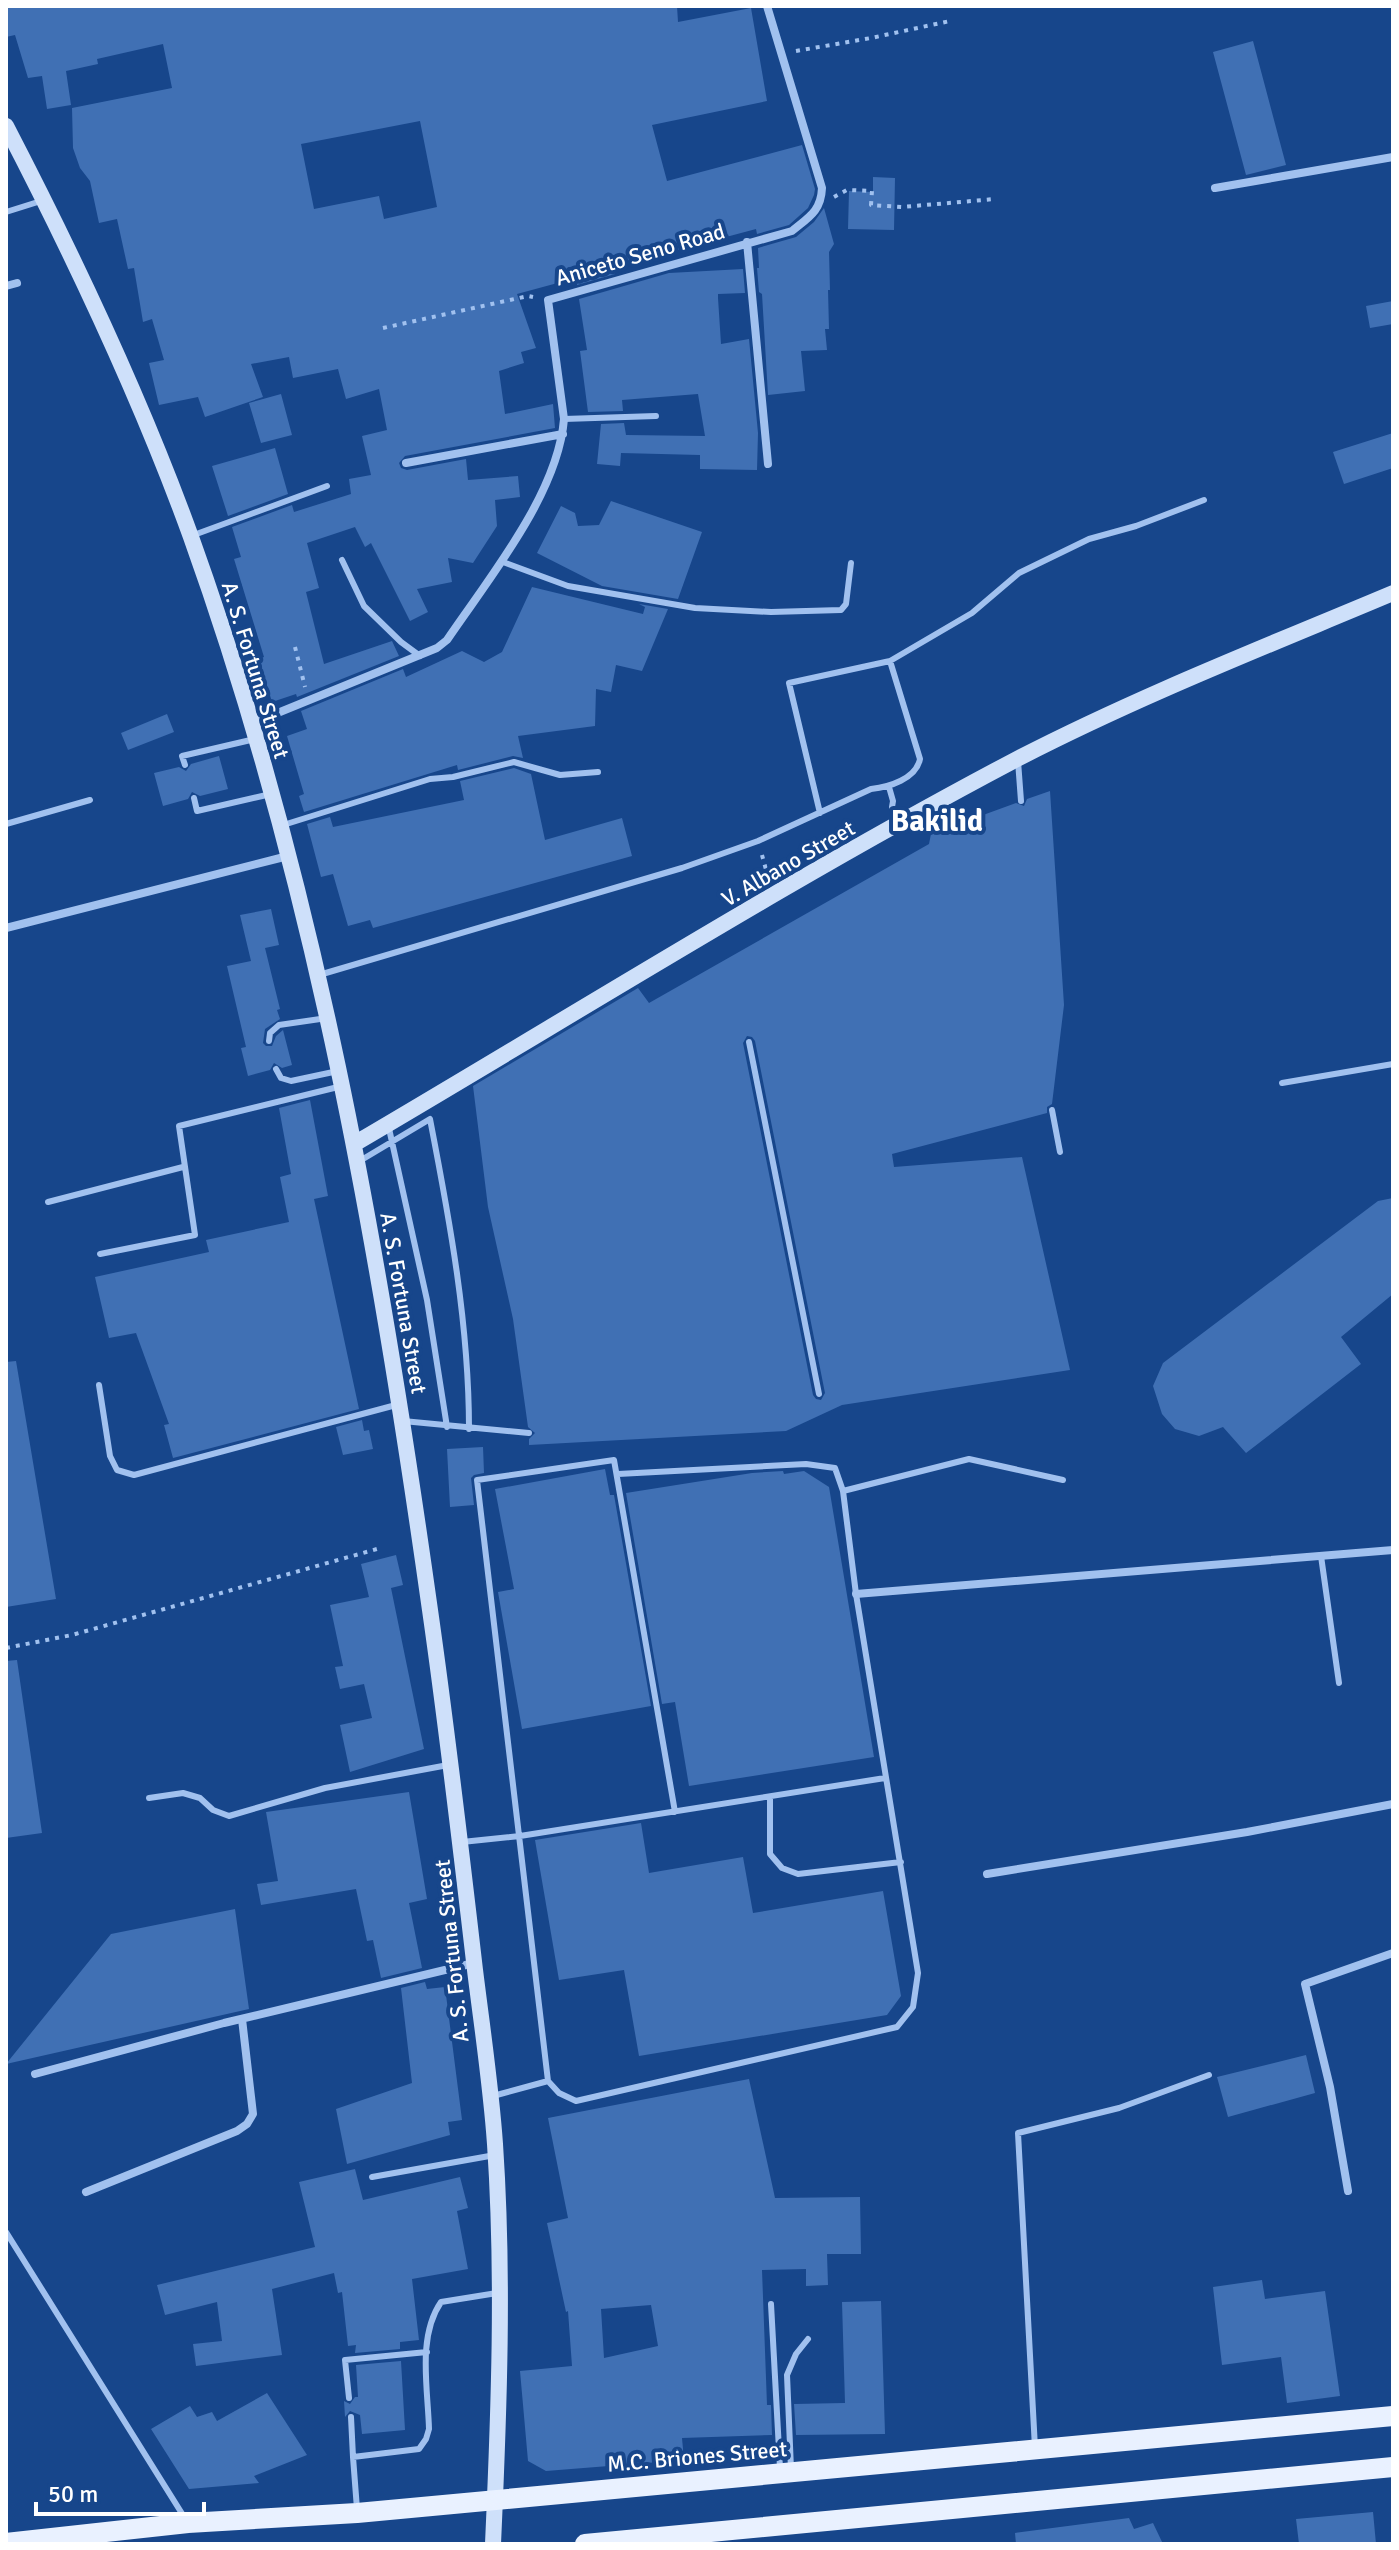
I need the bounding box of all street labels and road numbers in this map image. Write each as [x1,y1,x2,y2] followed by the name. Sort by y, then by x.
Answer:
[552,217,728,292] street label: Aniceto Seno Road
[216,578,295,762] street label: A. S. Fortuna Street
[717,814,860,912] street label: V. Albano Street
[374,1210,433,1396] street label: A. S. Fortuna Street
[428,1858,475,2044] street label: A. S. Fortuna Street
[606,2435,788,2478] street label: M.C. Briones Street

